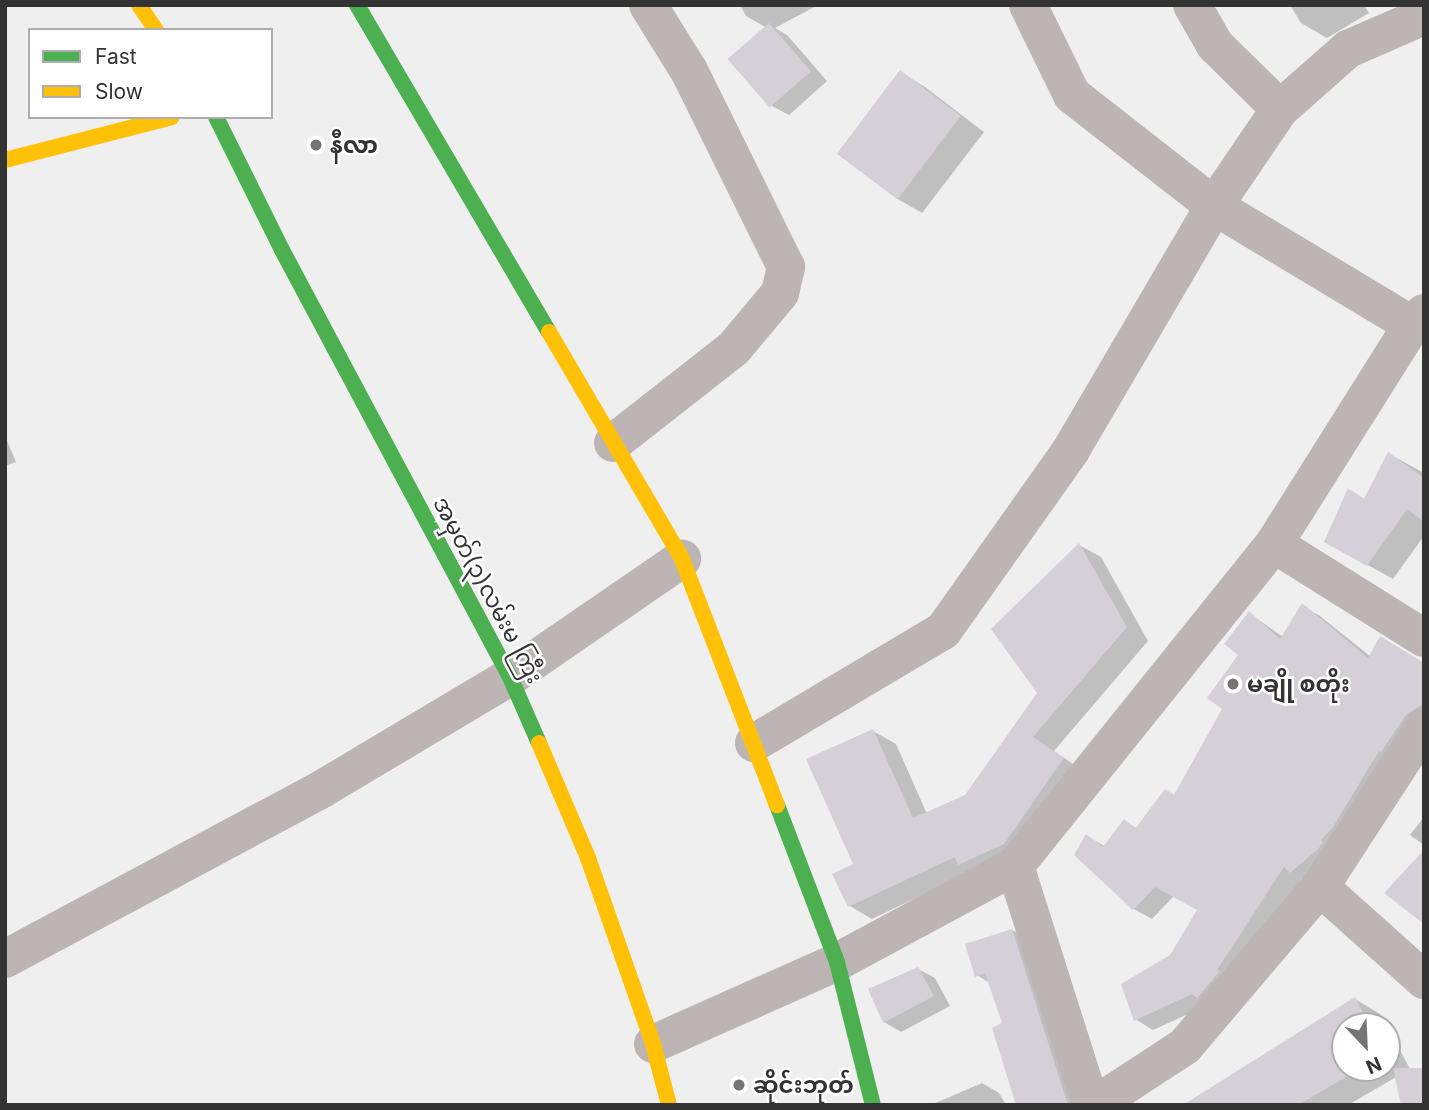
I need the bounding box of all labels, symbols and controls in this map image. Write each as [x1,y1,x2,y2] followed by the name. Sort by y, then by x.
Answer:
[28,28,273,119] legend
[95,44,137,69] text: Fast
[95,79,143,104] text: Slow
[330,131,378,159] place label: နီလာ
[308,137,324,153] marker: နီလာ
[427,492,549,688] street label: အမှတ်(၃)လမ်းမ ကြီး
[1247,670,1350,698] place label: မချို စတိုး
[1225,676,1241,692] marker: မချို စတိုး
[1331,1012,1401,1082] north arrow
[1362,1052,1385,1078] text: N
[753,1071,854,1099] place label: ဆိုင်းဘုတ်
[731,1077,747,1093] marker: ဆိုင်းဘုတ်

